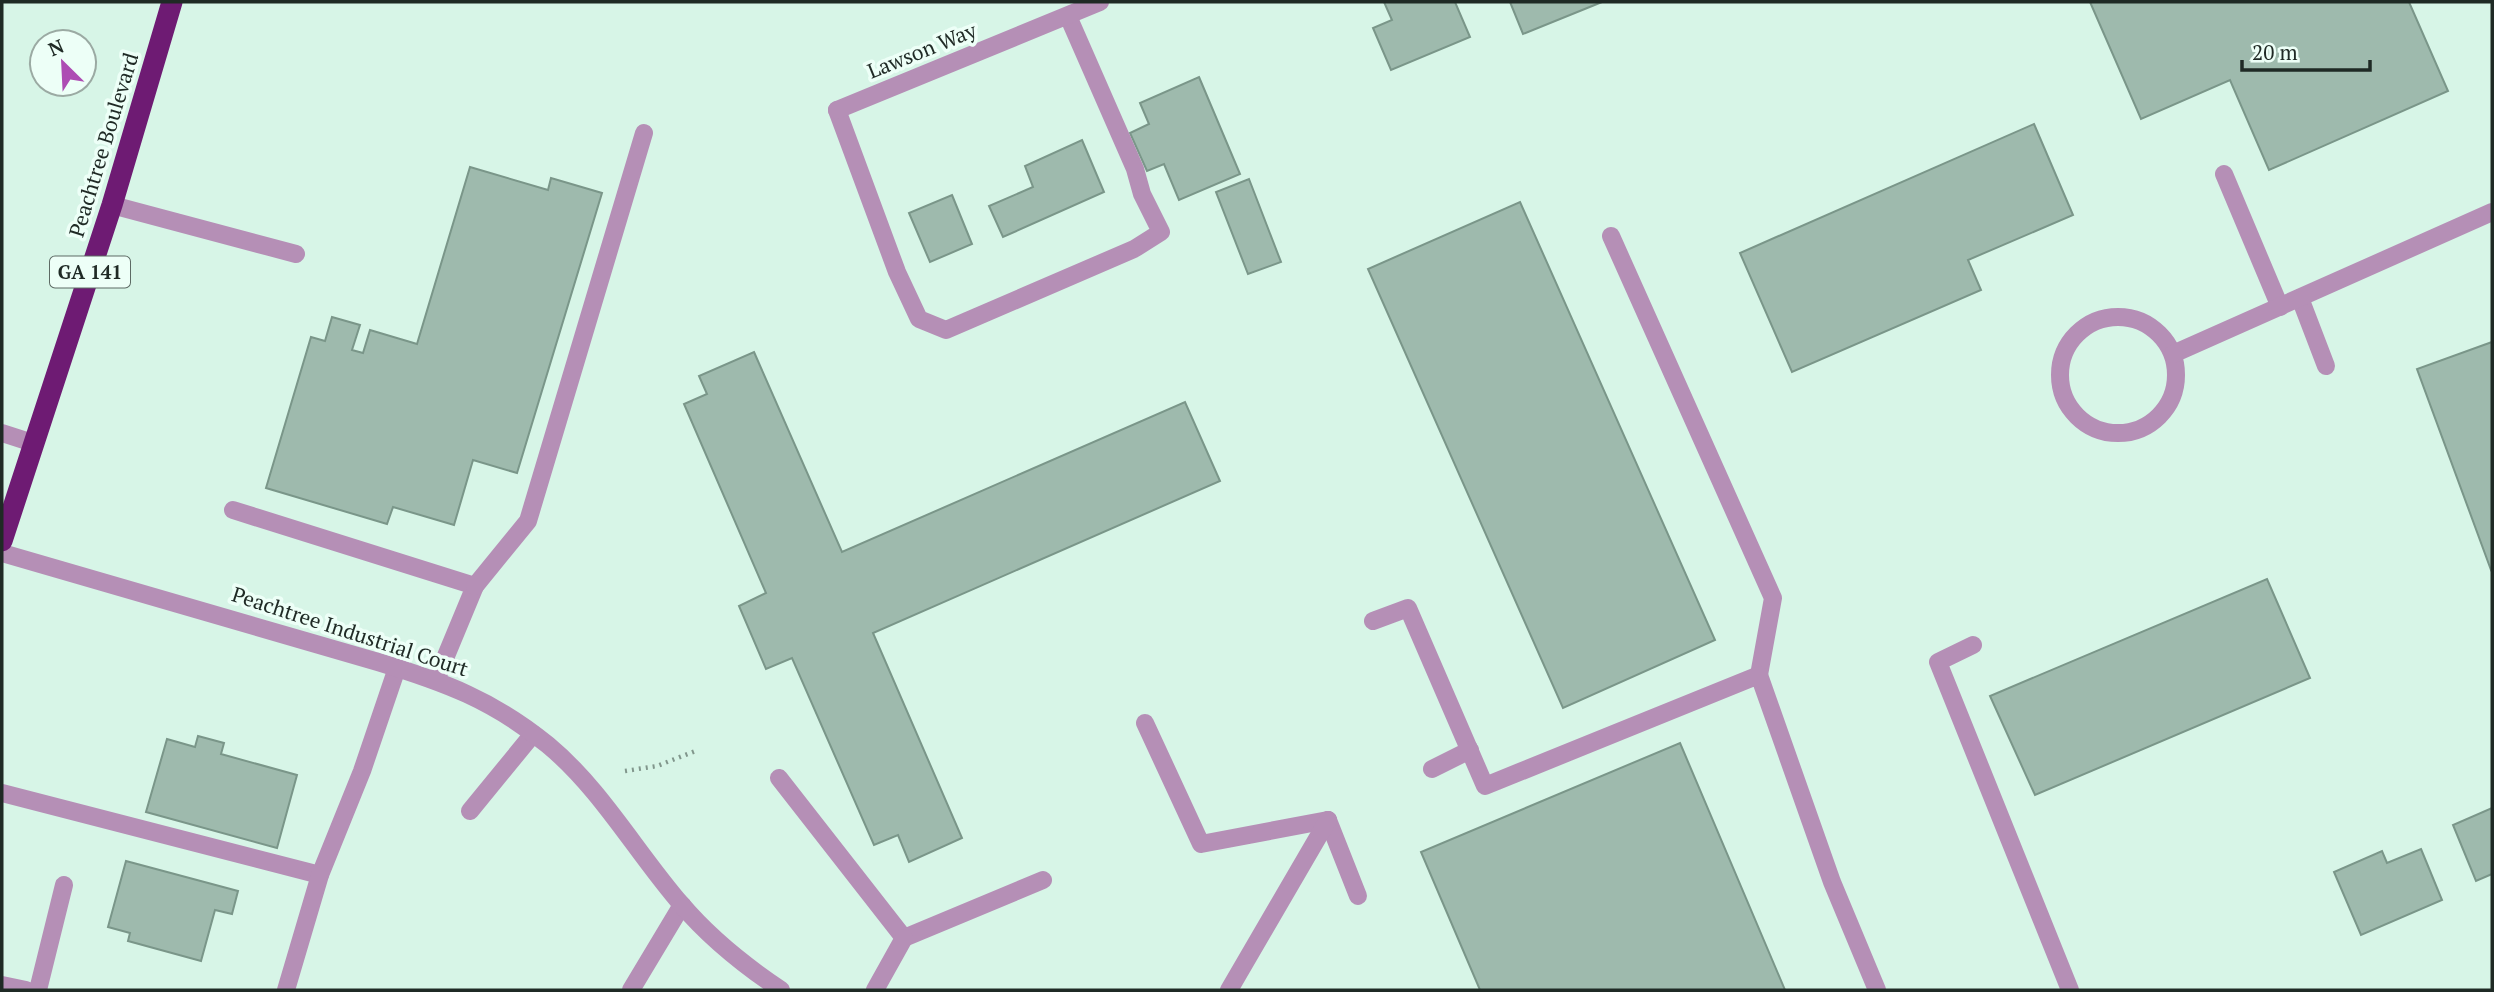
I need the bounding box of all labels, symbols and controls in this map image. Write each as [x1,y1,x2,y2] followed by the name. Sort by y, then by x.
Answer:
[863,15,981,85] street label: Lawson Way
[28,28,98,98] north arrow
[2242,28,2370,72] scale bar
[44,32,68,61] text: N
[2252,38,2298,66] text: 20 m
[62,49,144,240] street label: Peachtree Boulevard
[50,256,130,288] road number: GA 141
[229,580,472,683] street label: Peachtree Industrial Court

